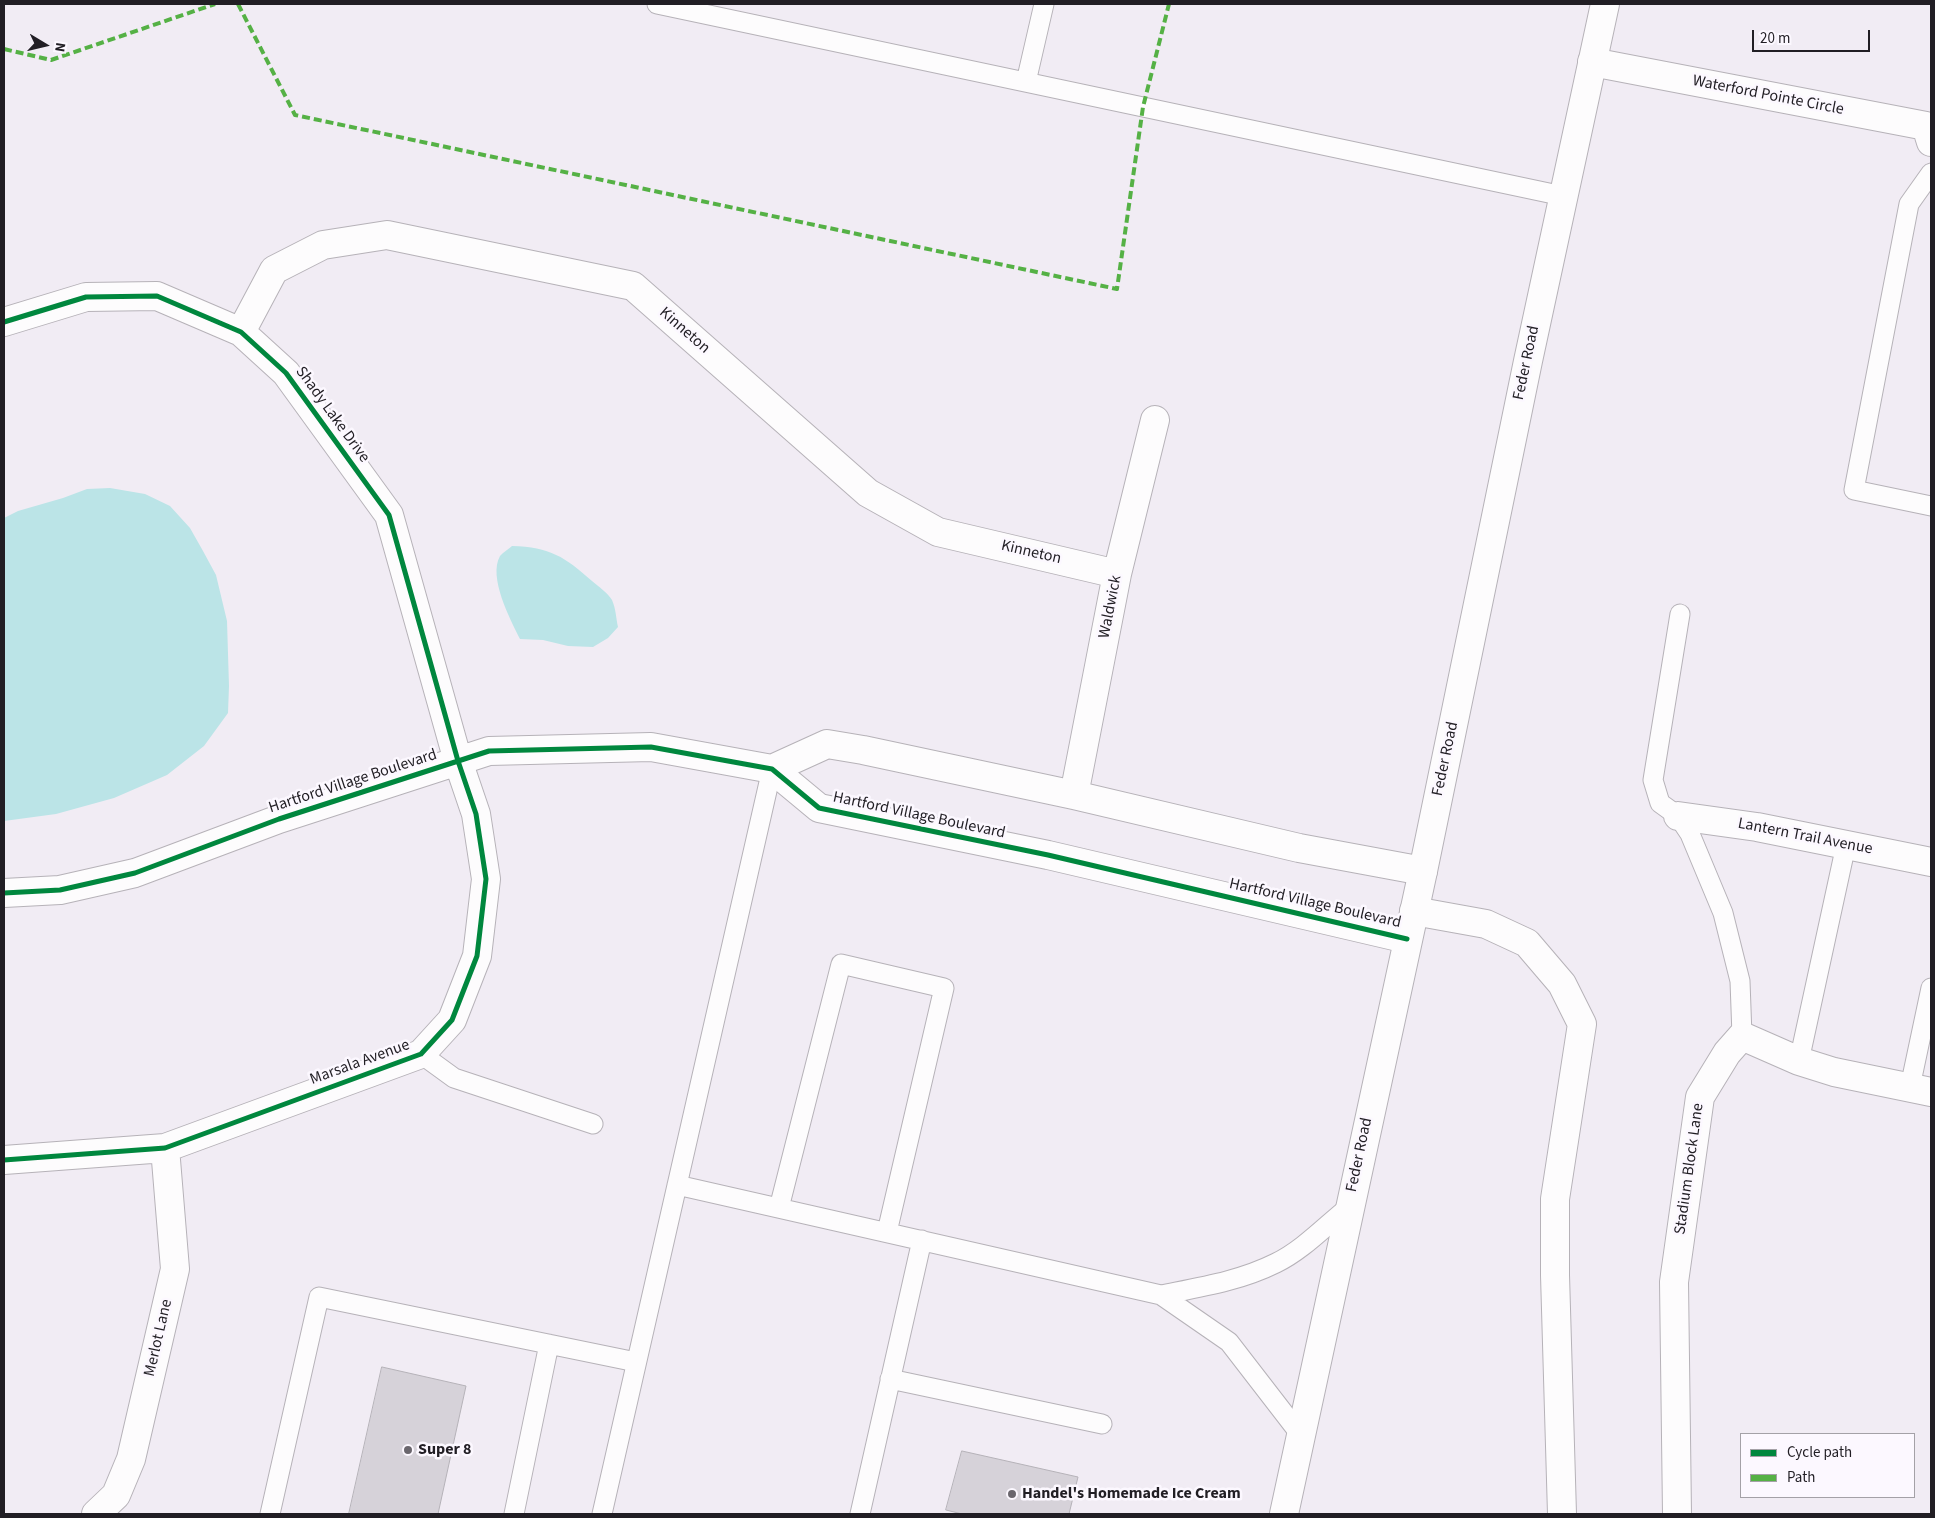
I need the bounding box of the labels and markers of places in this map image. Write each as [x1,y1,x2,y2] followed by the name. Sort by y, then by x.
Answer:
[418,1440,471,1460] place label: Super 8
[402,1444,414,1456] marker: Super 8
[1022,1484,1241,1504] place label: Handel's Homemade Ice Cream
[1006,1488,1018,1500] marker: Handel's Homemade Ice Cream

